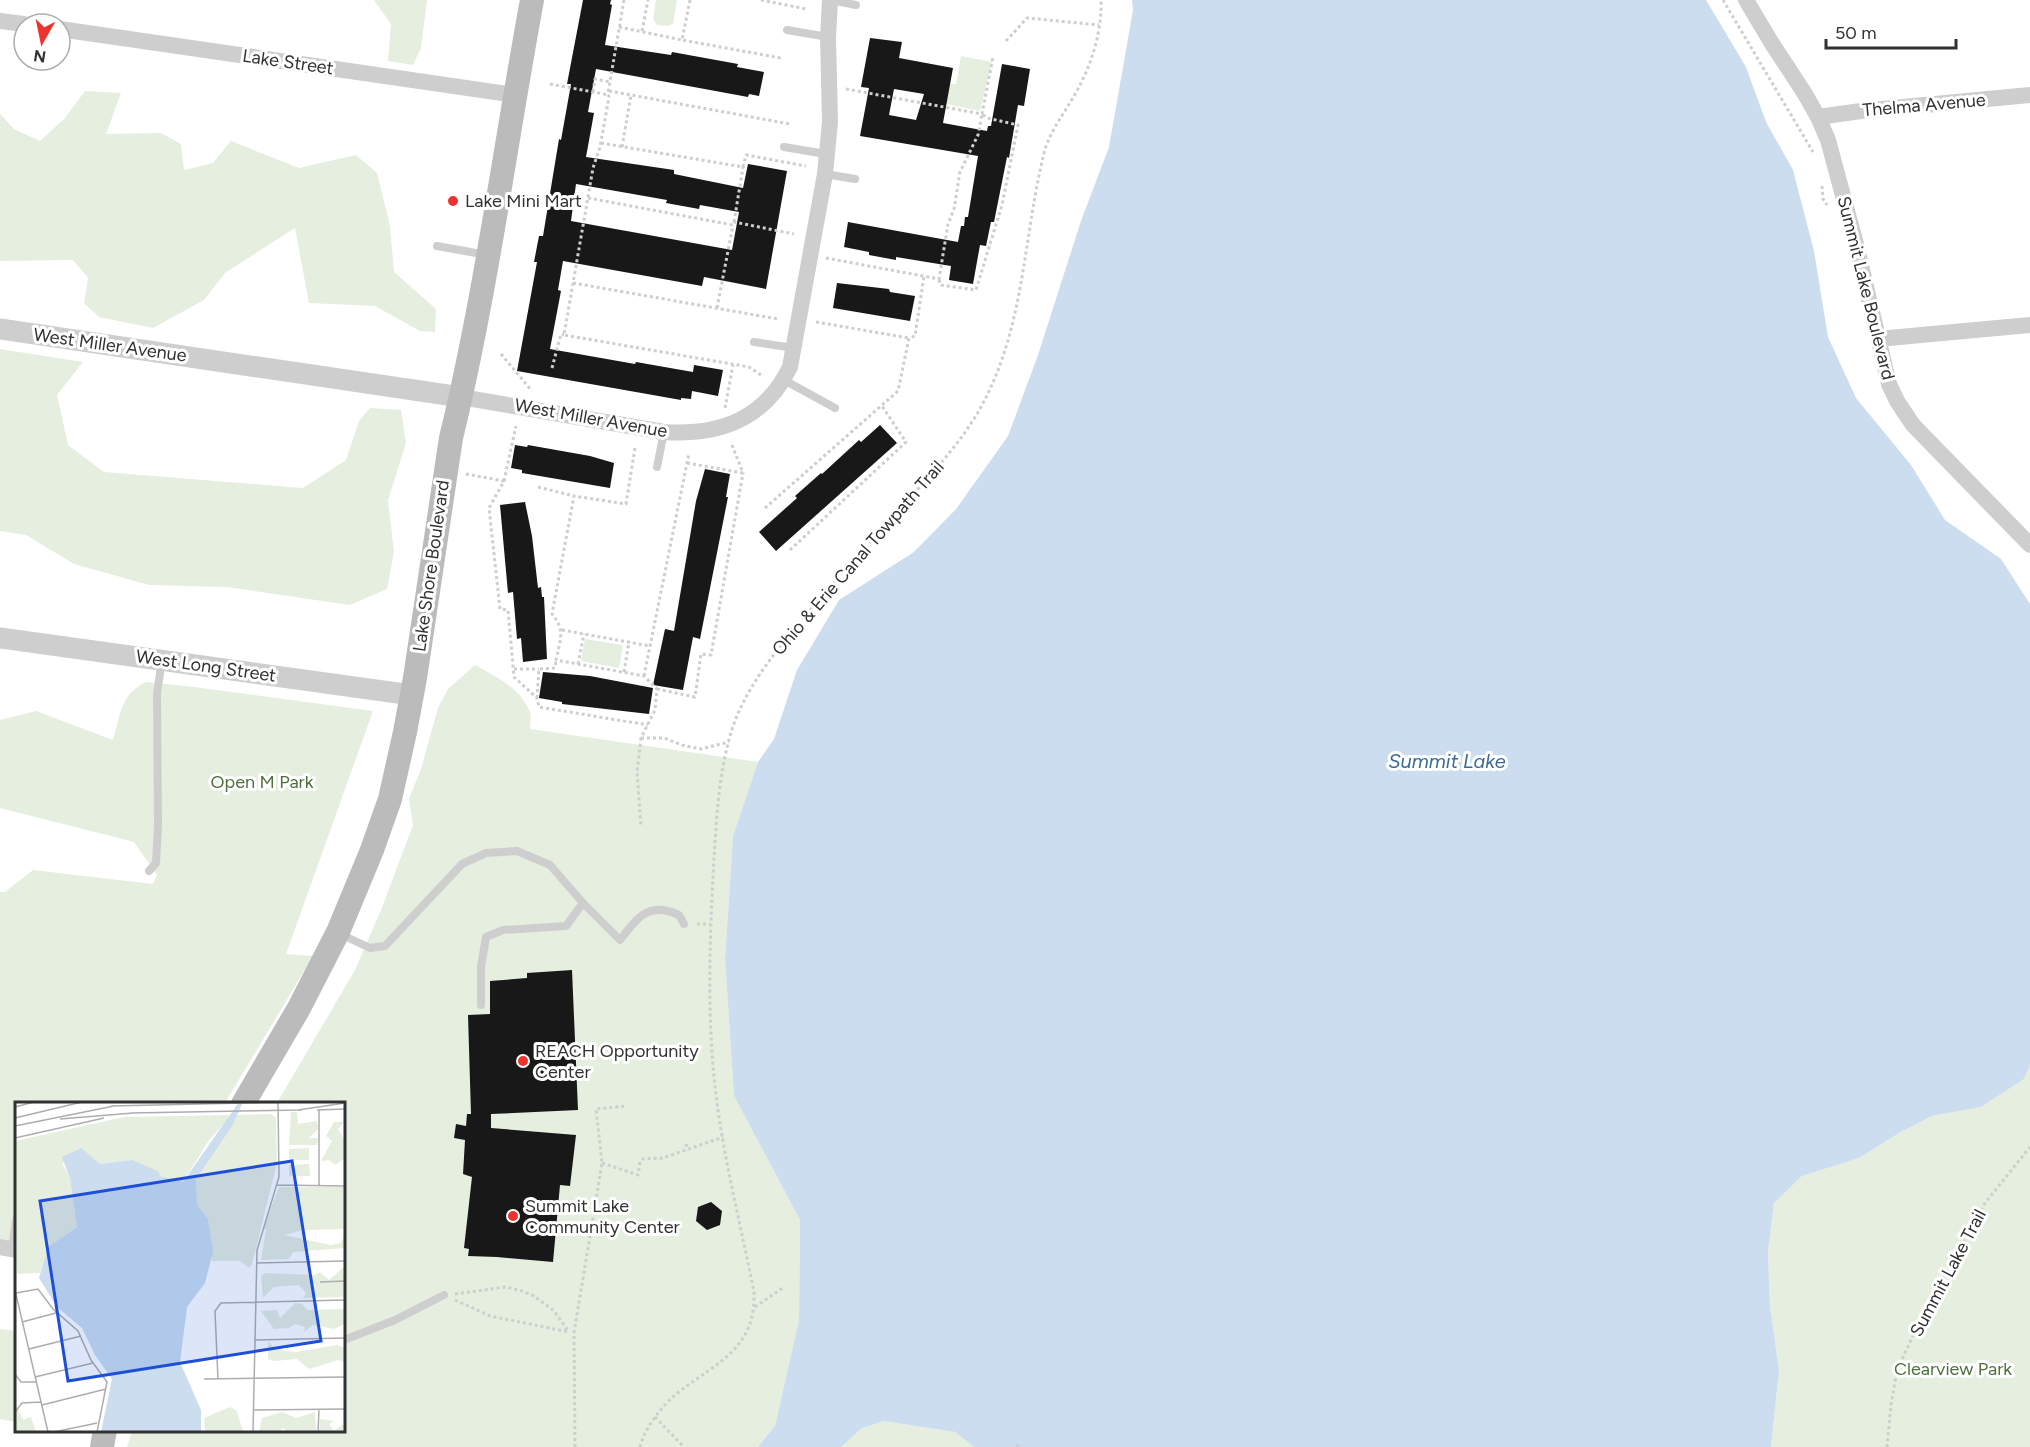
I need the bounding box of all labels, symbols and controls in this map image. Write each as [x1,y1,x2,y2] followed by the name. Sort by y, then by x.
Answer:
[12,12,72,72] north arrow
[1826,12,1956,50] scale bar
[1835,22,1877,44] text: 50 m
[241,45,335,79] street label: Lake Street
[32,46,47,67] text: N
[1861,89,1987,121] street label: Thelma Avenue
[465,190,582,212] place label: Lake Mini Mart
[446,194,460,208] marker: Lake Mini Mart
[1833,194,1899,382] street label: Summit Lake Boulevard
[32,323,188,367] street label: West Miller Avenue
[513,394,669,442] street label: West Miller Avenue
[767,456,949,660] street label: Ohio & Erie Canal Towpath Trail
[408,479,454,653] street label: Lake Shore Boulevard
[135,645,278,687] street label: West Long Street
[1388,749,1506,773] water label: Summit Lake
[211,771,314,793] park label: Open M Park
[535,1040,699,1083] place label: REACH Opportunity Center
[516,1054,530,1068] marker: REACH Opportunity Center
[15,1102,345,1432] inset map
[525,1195,680,1238] place label: Summit Lake Community Center
[1905,1206,1991,1340] street label: Summit Lake Trail
[506,1209,520,1223] marker: Summit Lake Community Center
[1894,1358,2012,1380] park label: Clearview Park

